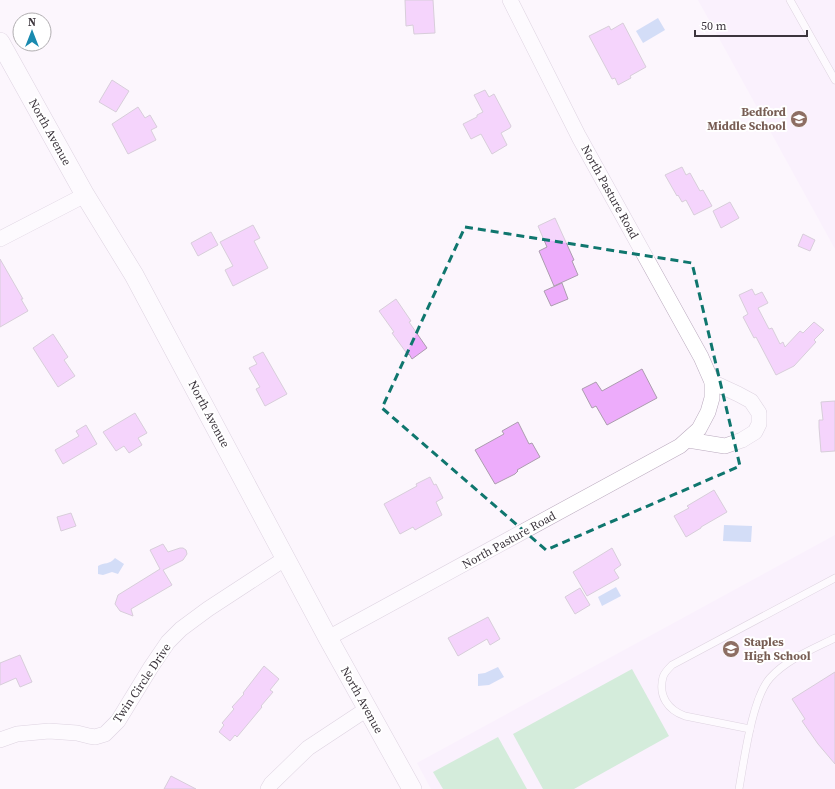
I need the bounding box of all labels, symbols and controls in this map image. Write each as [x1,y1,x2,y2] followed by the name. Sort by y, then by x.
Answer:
[12,12,52,52] north arrow
[695,12,807,38] scale bar
[28,15,36,30] text: N
[701,18,727,34] text: 50 m
[25,96,75,168] street label: North Avenue
[707,104,786,134] place label: Bedford Middle School
[789,109,809,129] school or university icon: Bedford Middle School
[578,142,642,242] street label: North Pasture Road
[185,378,233,450] street label: North Avenue
[459,508,559,572] street label: North Pasture Road
[744,634,811,664] place label: Staples High School
[721,639,741,659] school or university icon: Staples High School
[109,640,175,726] street label: Twin Circle Drive
[337,664,387,736] street label: North Avenue

